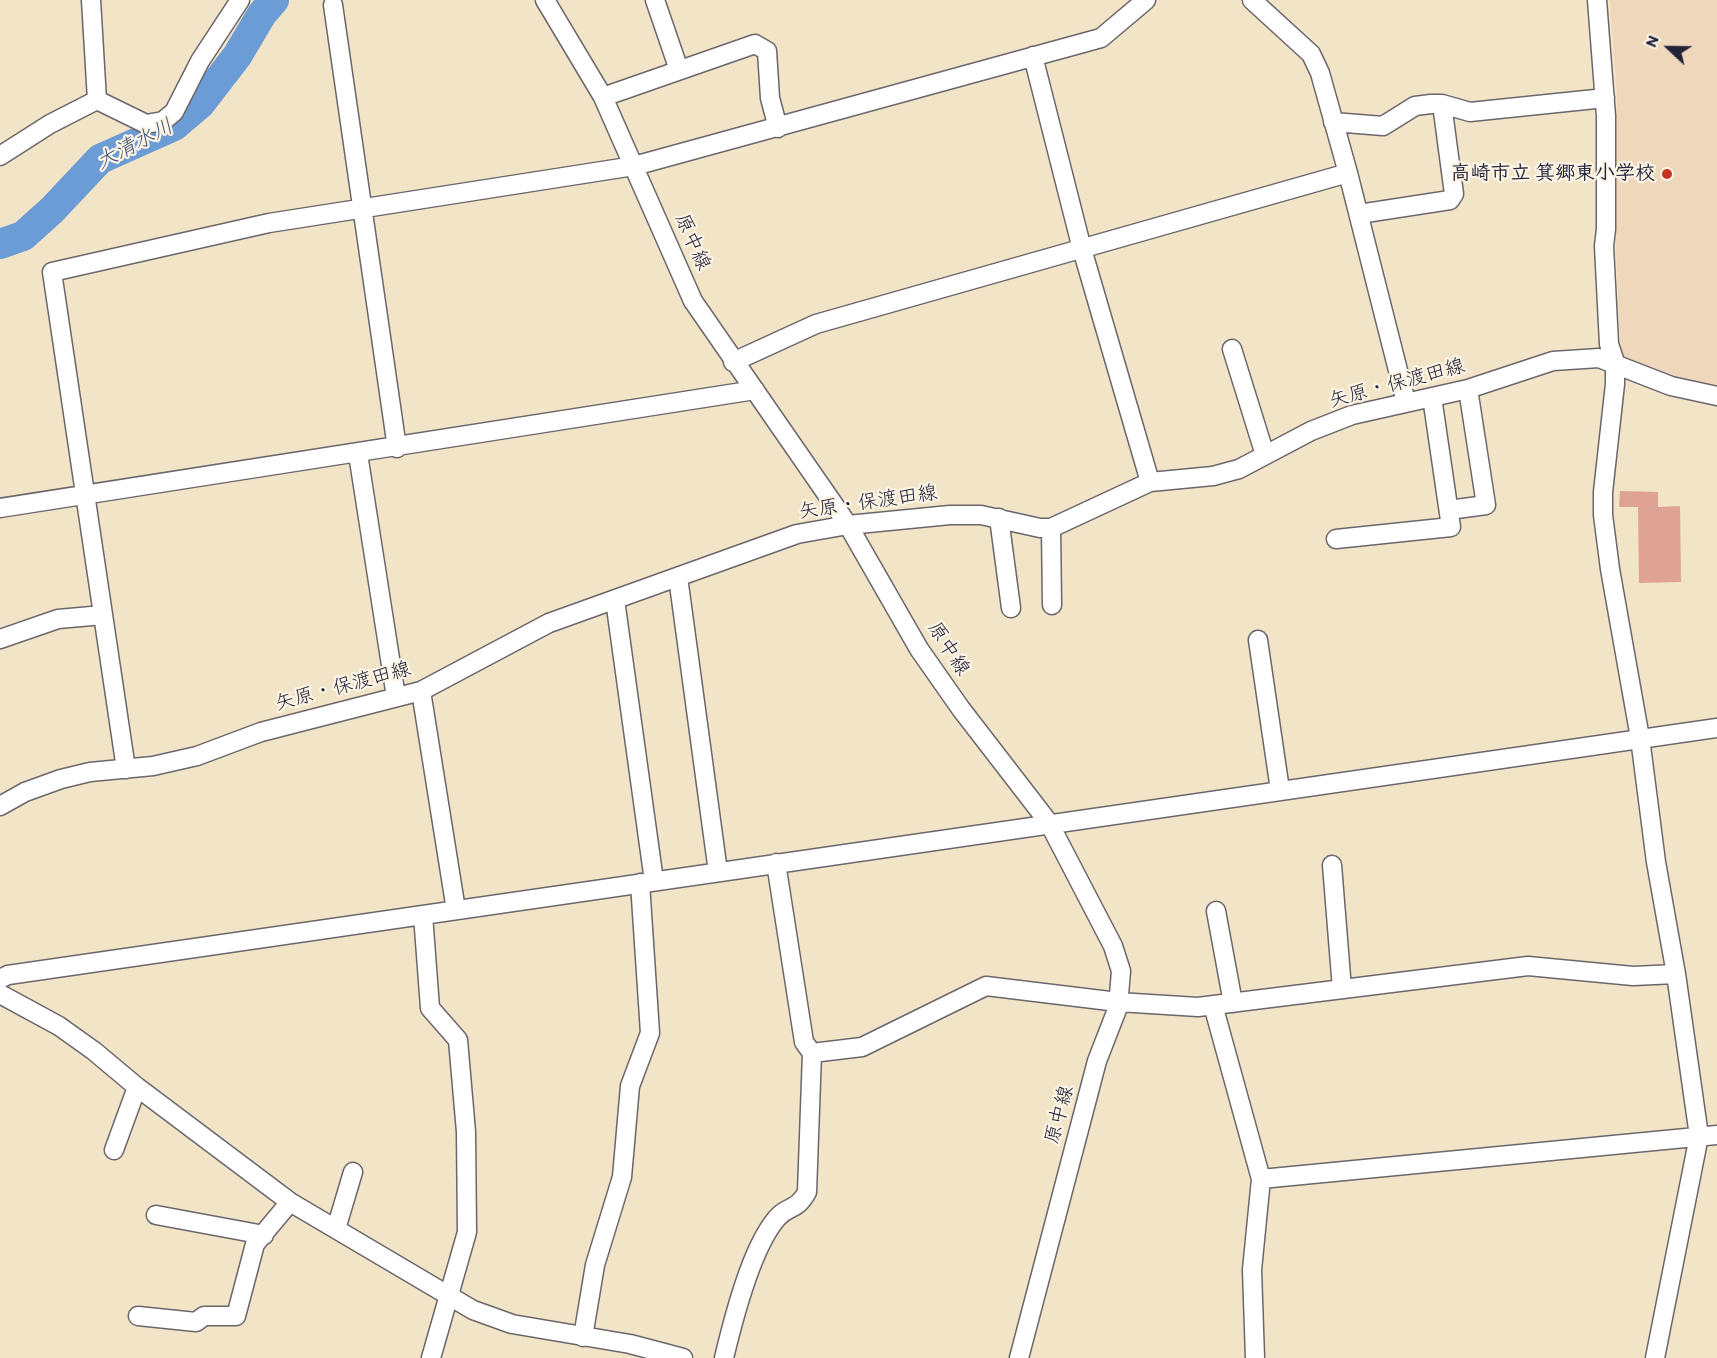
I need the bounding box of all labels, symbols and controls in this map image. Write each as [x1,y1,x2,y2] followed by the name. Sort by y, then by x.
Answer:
[1639,18,1699,78] north arrow
[1641,32,1663,50] text: N
[92,114,178,176] water label: 大清水川
[1451,162,1655,186] place label: 高崎市立 箕郷東小学校
[1660,167,1674,181] marker: 高崎市立 箕郷東小学校
[669,210,715,274] street label: 原中線
[1326,354,1468,414] street label: 矢原・保渡田線
[797,481,939,525] street label: 矢原・保渡田線
[922,617,974,681] street label: 原中線
[272,657,414,717] street label: 矢原・保渡田線
[1041,1083,1079,1147] street label: 原中線

